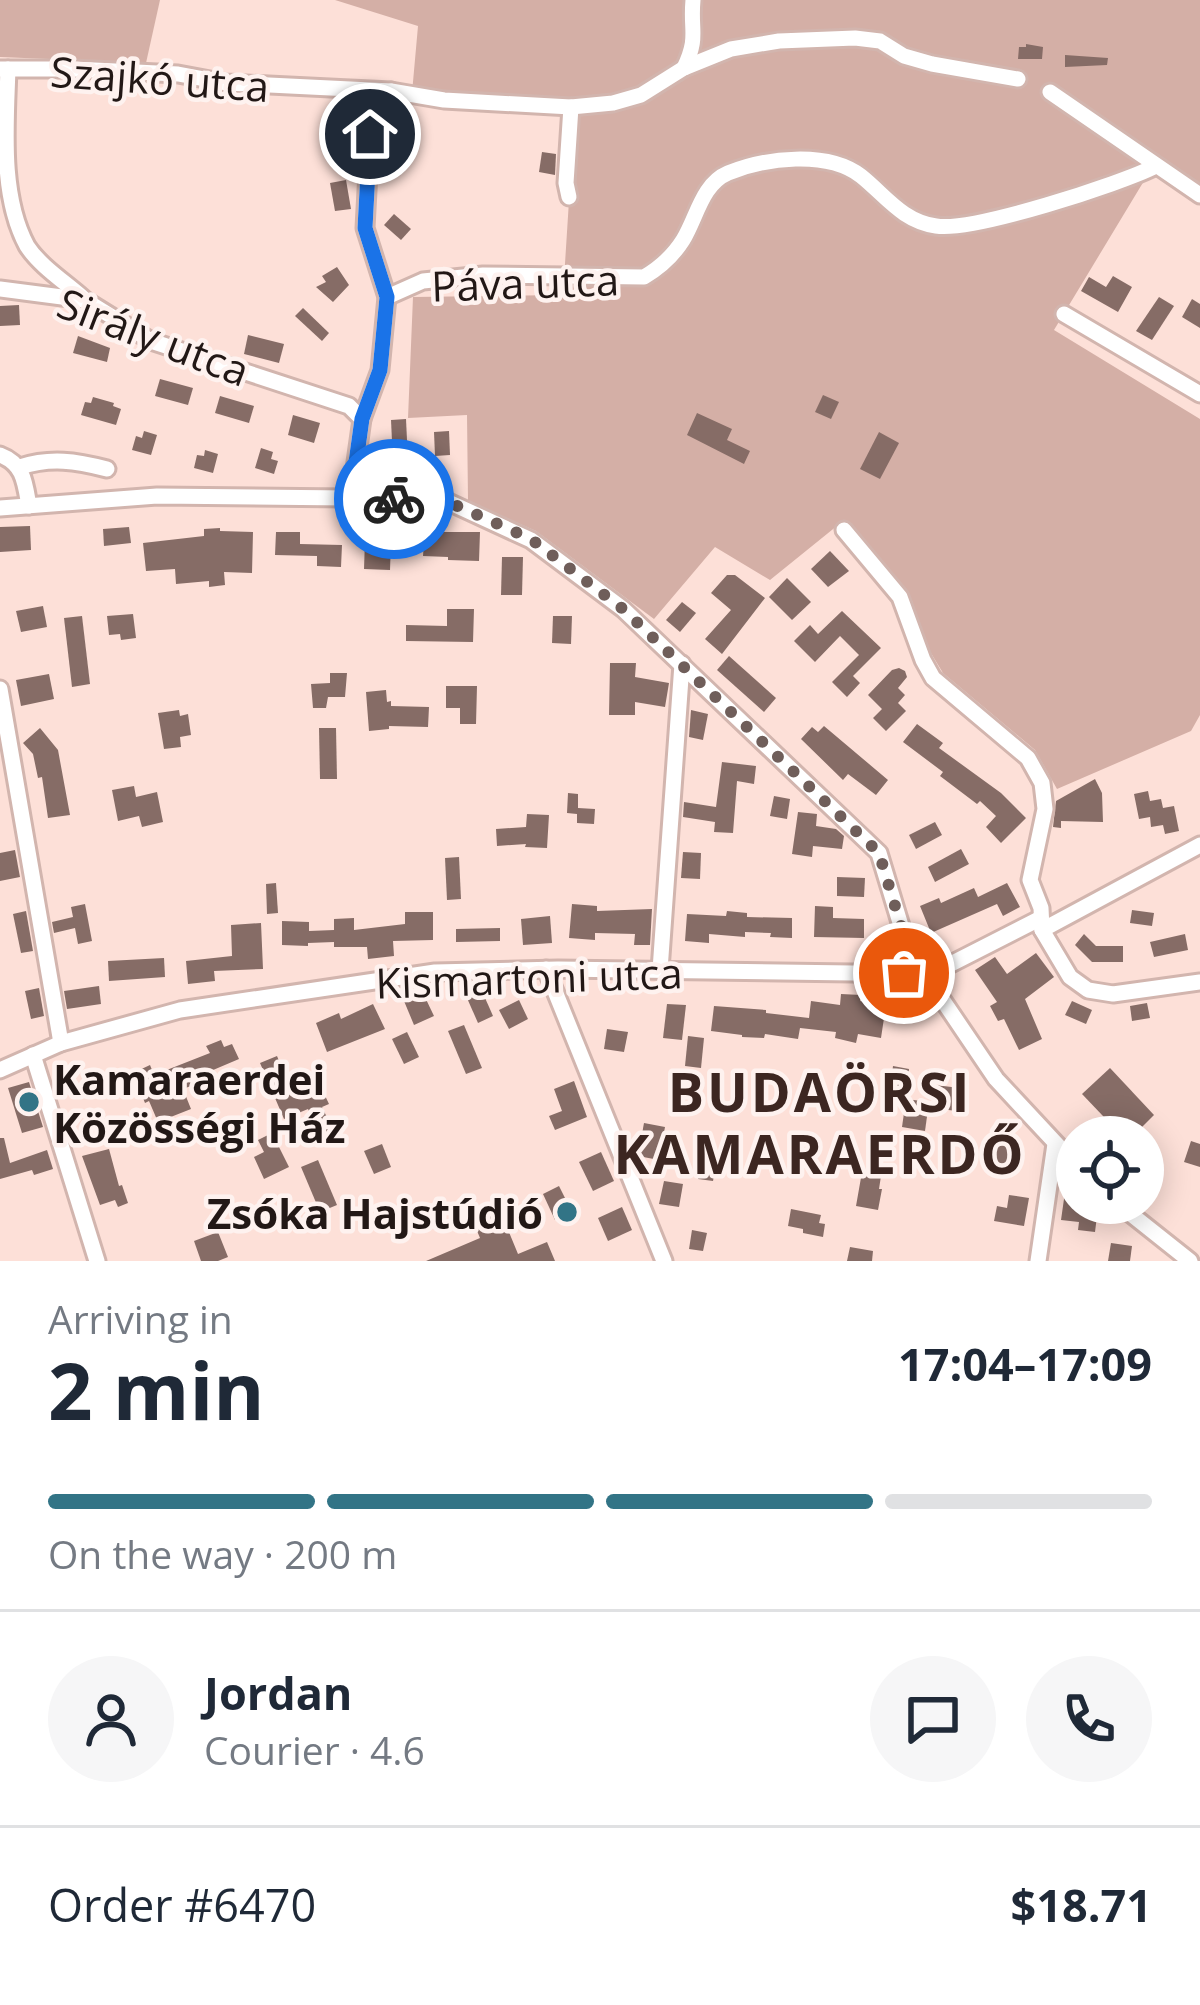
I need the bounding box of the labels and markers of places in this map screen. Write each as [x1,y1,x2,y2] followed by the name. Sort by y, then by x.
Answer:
[319,83,421,185] pin
[853,922,955,1024] pin
[53,1050,345,1155] place label: Kamaraerdei Közösségi Ház
[16,1089,42,1115] marker: Kamaraerdei Közösségi Ház
[207,1184,543,1241] place label: Zsóka Hajstúdió
[554,1199,580,1225] marker: Zsóka Hajstúdió

